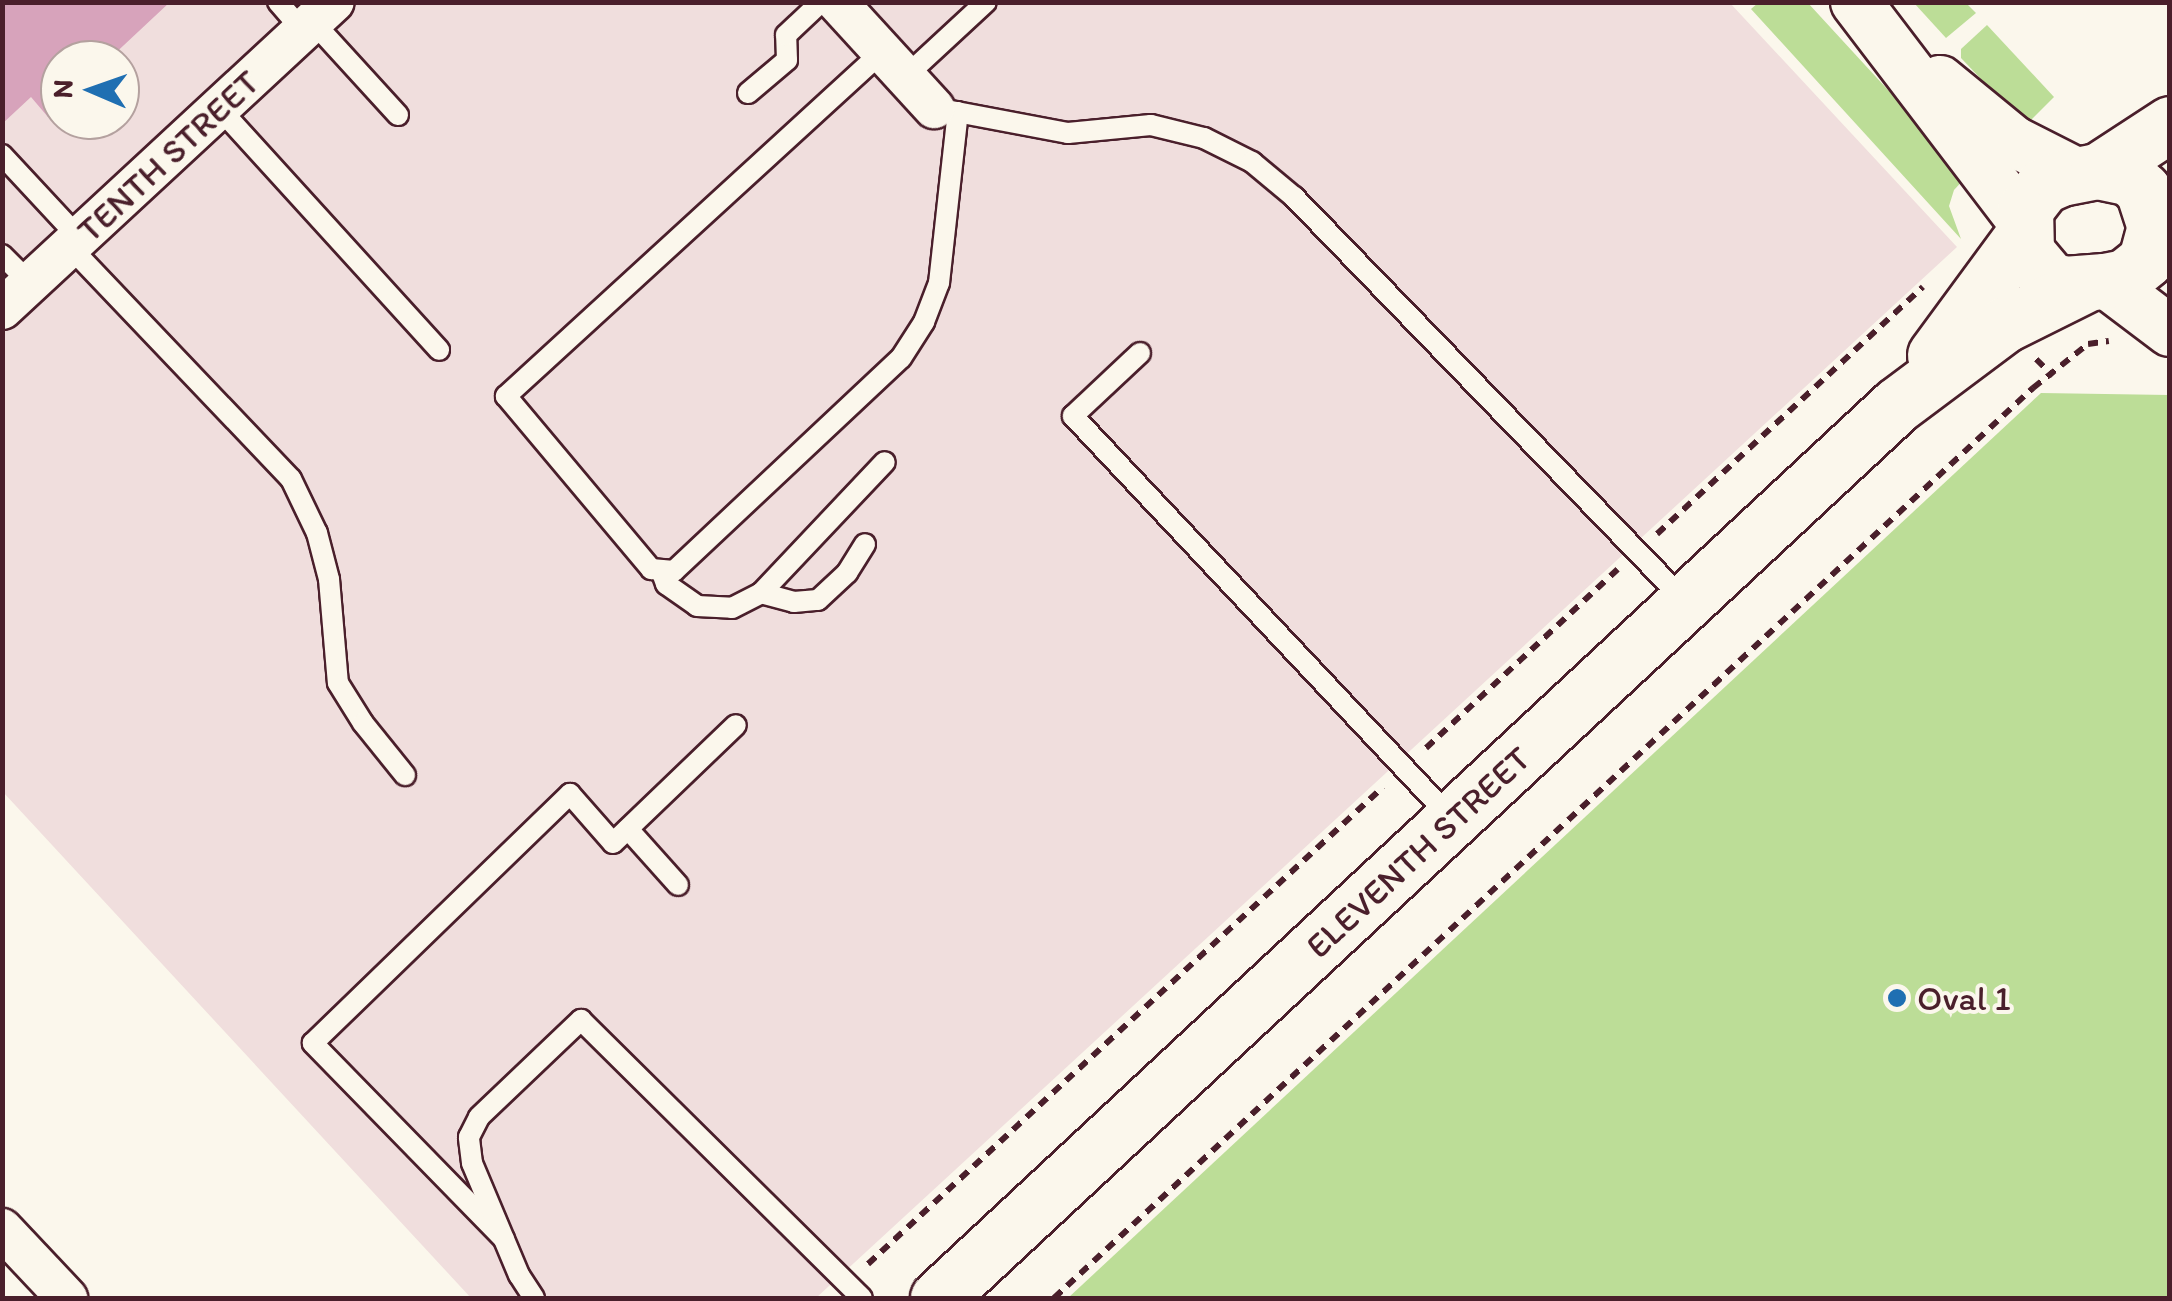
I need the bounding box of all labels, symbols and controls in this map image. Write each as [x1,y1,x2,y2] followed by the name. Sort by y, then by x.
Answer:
[40,40,140,140] north arrow
[68,61,268,251] street label: TENTH STREET
[45,79,79,99] text: N
[1297,737,1539,967] street label: ELEVENTH STREET
[1917,977,2011,1019] place label: Oval 1
[1886,987,1908,1009] marker: Oval 1

